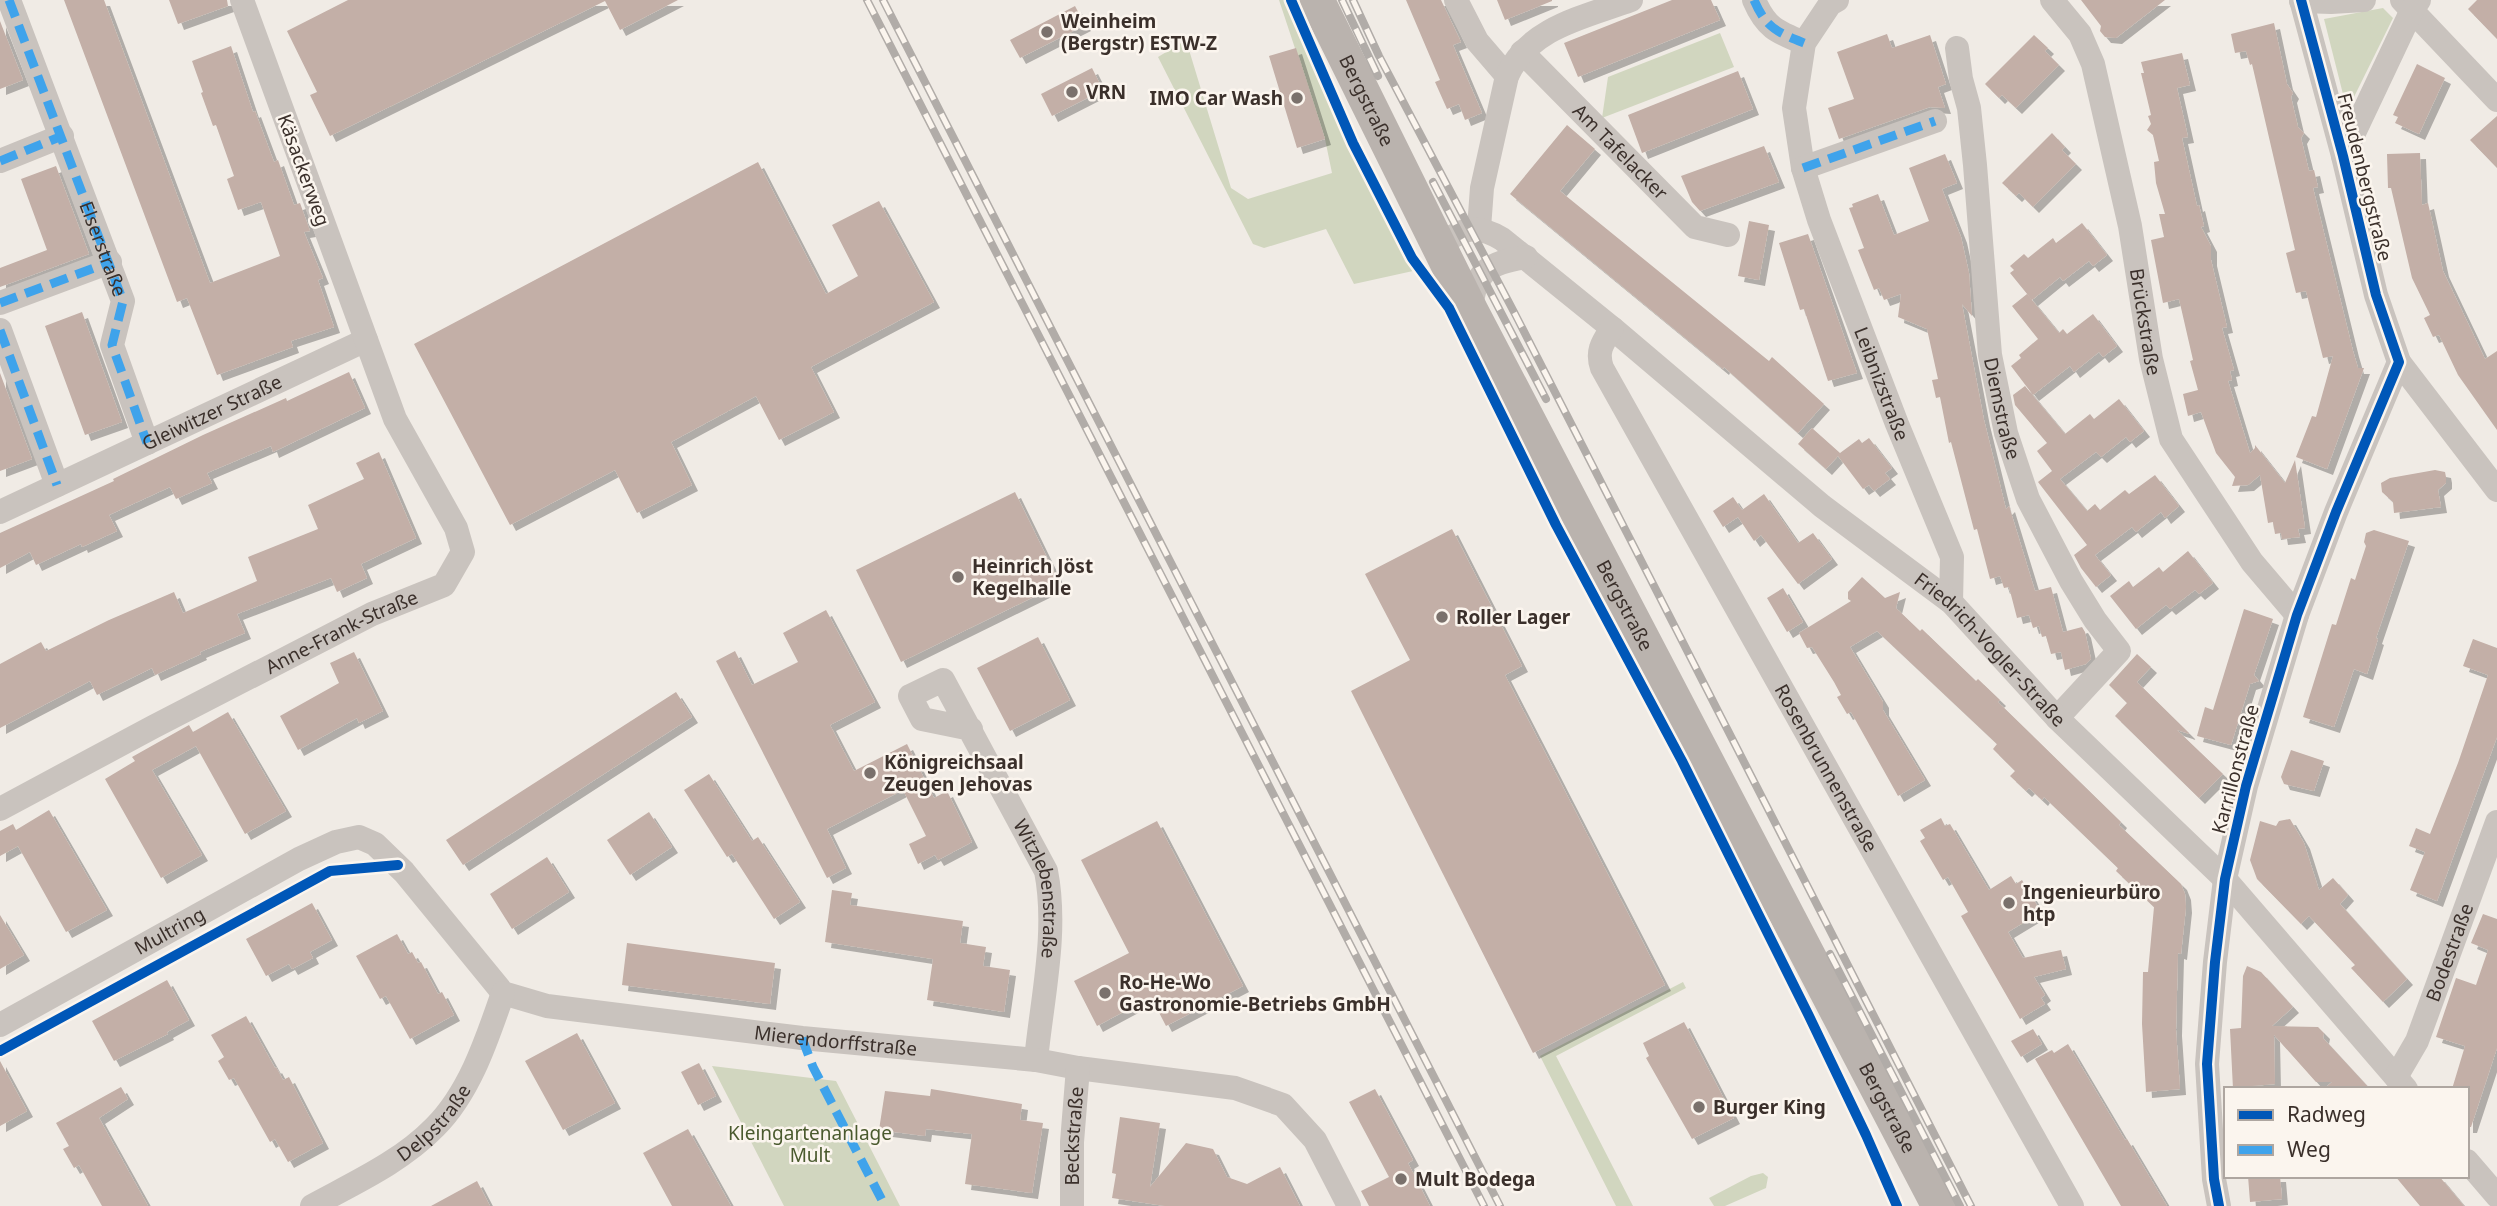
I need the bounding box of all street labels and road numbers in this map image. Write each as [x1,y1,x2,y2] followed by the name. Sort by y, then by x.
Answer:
[1333,50,1400,151] street label: Bergstraße
[2332,90,2398,264] street label: Freudenbergstraße
[1567,98,1674,205] street label: Am Tafelacker
[272,110,336,230] street label: Käsackerweg
[73,197,133,300] street label: Elserstraße
[2124,266,2168,378] street label: Brückstraße
[1848,323,1915,444] street label: Leibnizstraße
[1978,355,2027,463] street label: Diemstraße
[138,368,286,457] street label: Gleiwitzer Straße
[1590,555,1659,655] street label: Bergstraße
[1909,566,2071,732] street label: Friedrich-Vogler-Straße
[261,584,422,680] street label: Anne-Frank-Straße
[1769,679,1884,857] street label: Rosenbrunnenstraße
[2205,701,2265,837] street label: Karrillonstraße
[1007,815,1063,960] street label: Witzlebenstraße
[2419,900,2479,1005] street label: Bodestraße
[130,901,210,961] street label: Multring
[753,1019,918,1062] street label: Mierendorffstraße
[1853,1058,1922,1158] street label: Bergstraße
[391,1079,476,1167] street label: Delpstraße
[1059,1086,1089,1186] street label: Beckstraße

